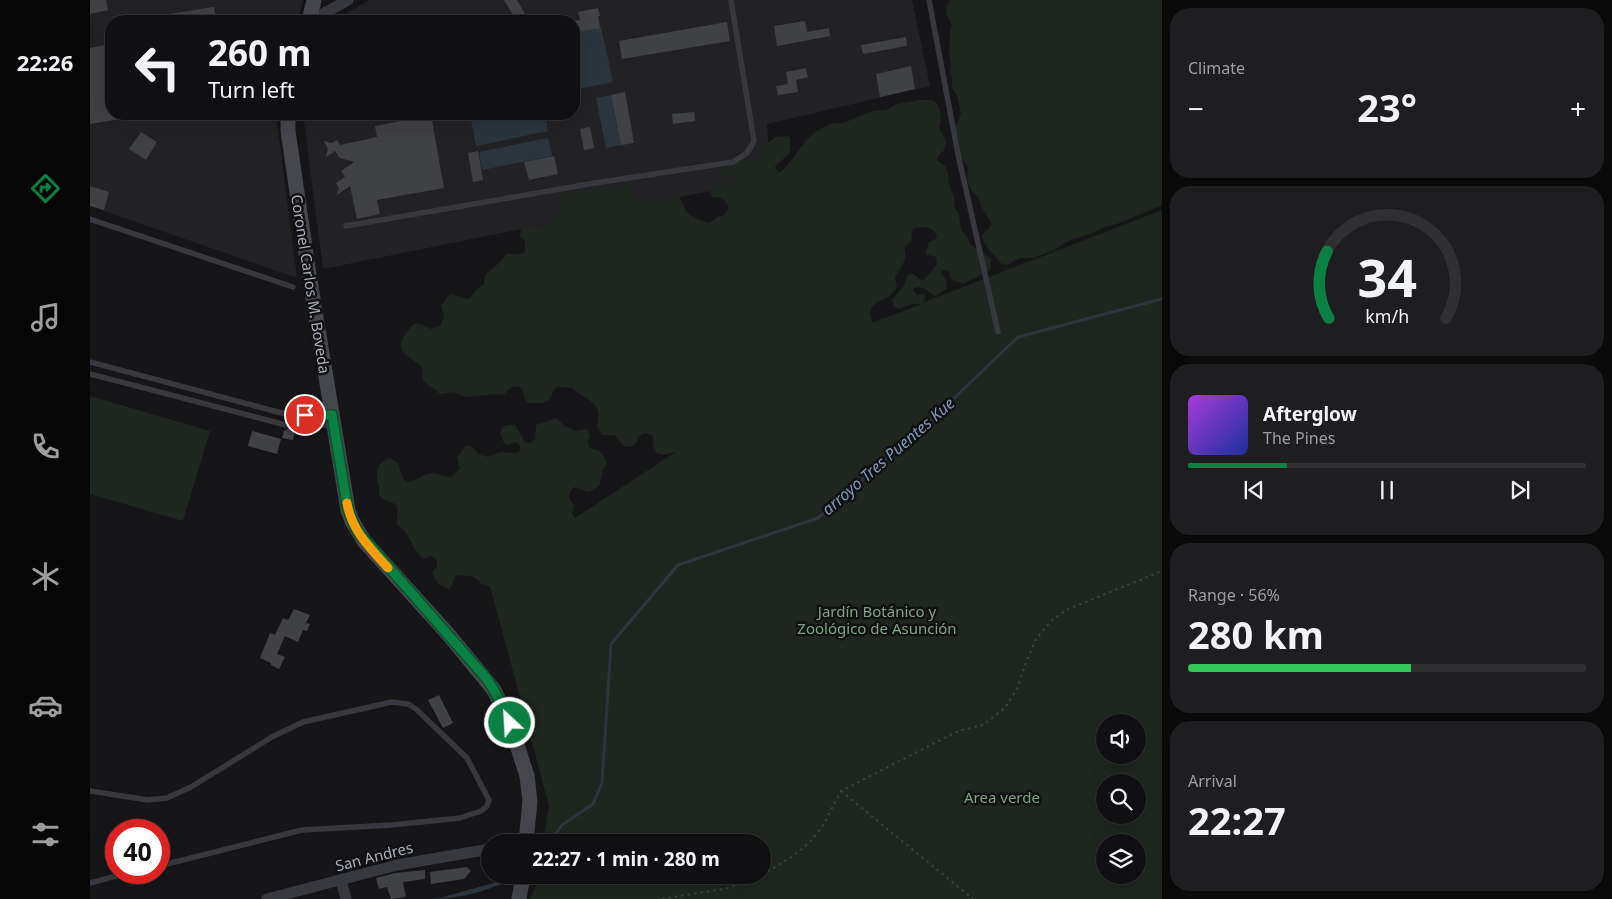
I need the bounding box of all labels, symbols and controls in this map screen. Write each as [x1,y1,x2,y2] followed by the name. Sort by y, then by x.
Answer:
[208,29,311,76] text: 260 m
[125,35,190,100] icon: left
[17,47,73,77] text: 22:26
[1188,57,1245,79] text: Climate
[208,74,295,104] text: Turn left
[1357,81,1417,133] text: 23°
[1188,89,1204,127] text: −
[1570,89,1586,127] text: +
[28,171,63,206] icon: directions
[287,193,335,375] street label: Coronel Carlos M. Boveda
[1357,241,1417,312] text: 34
[28,300,63,335] icon: music
[1365,304,1409,328] text: km/h
[817,392,959,520] water label: arroyo Tres Puentes Kue
[284,394,326,436] pin
[291,401,319,429] icon: arrive
[1263,401,1357,427] text: Afterglow
[1263,427,1335,449] text: The Pines
[28,429,63,464] icon: phone
[1240,476,1268,504] icon: previous
[1373,476,1401,504] icon: pause
[1506,476,1534,504] icon: next
[28,559,63,594] icon: climate
[1188,584,1280,606] text: Range · 56%
[797,601,957,638] park label: Jardín Botánico y Zoológico de Asunción
[1188,608,1324,660] text: 280 km
[28,688,63,723] icon: car
[483,696,535,748] position arrow
[1096,714,1146,884] map controls
[1096,714,1146,764] button: sound
[1188,770,1237,792] text: Arrival
[1096,774,1146,824] button: search
[964,787,1040,807] park label: Area verde
[1188,794,1286,846] text: 22:27
[28,817,63,852] icon: filters
[105,819,170,884] speed limit sign: 40
[1096,834,1146,884] button: layers
[333,837,415,875] street label: San Andres
[532,846,720,872] text: 22:27 · 1 min · 280 m

